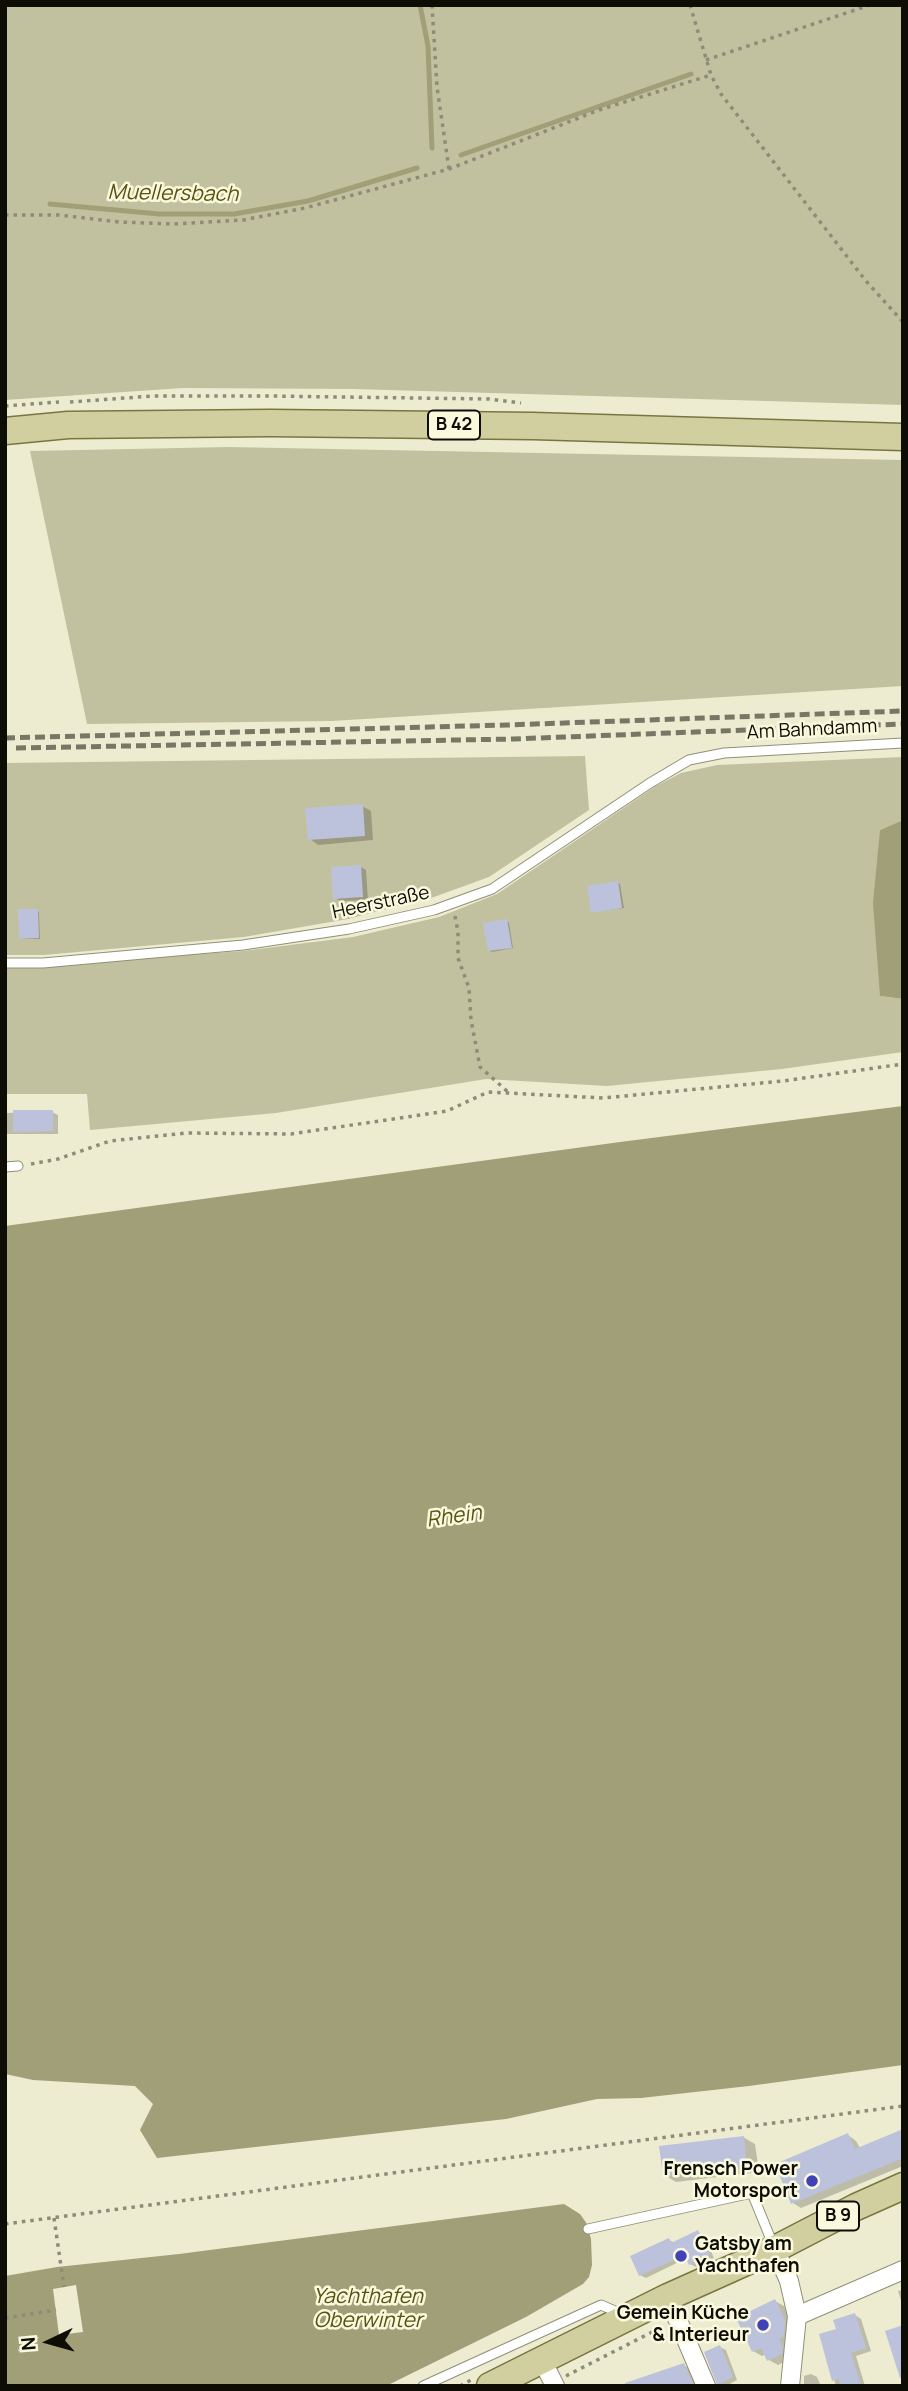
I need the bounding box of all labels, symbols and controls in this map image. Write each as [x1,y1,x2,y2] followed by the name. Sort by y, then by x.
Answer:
[107,180,239,208] water label: Muellersbach
[428,410,480,440] road number: B 42
[746,715,878,745] street label: Am Bahndamm
[330,882,432,924] street label: Heerstraße
[425,1501,483,1533] water label: Rhein
[663,2159,798,2203] place label: Frensch Power Motorsport
[804,2173,820,2189] marker: Frensch Power Motorsport
[817,2202,859,2230] road number: B 9
[695,2234,800,2278] place label: Gatsby am Yachthafen
[673,2248,689,2264] marker: Gatsby am Yachthafen
[313,2284,423,2334] water label: Yachthafen Oberwinter
[617,2303,749,2347] place label: Gemein Küche & Interieur
[14,2307,84,2377] north arrow
[755,2317,771,2333] marker: Gemein Küche & Interieur
[15,2336,42,2352] text: N

